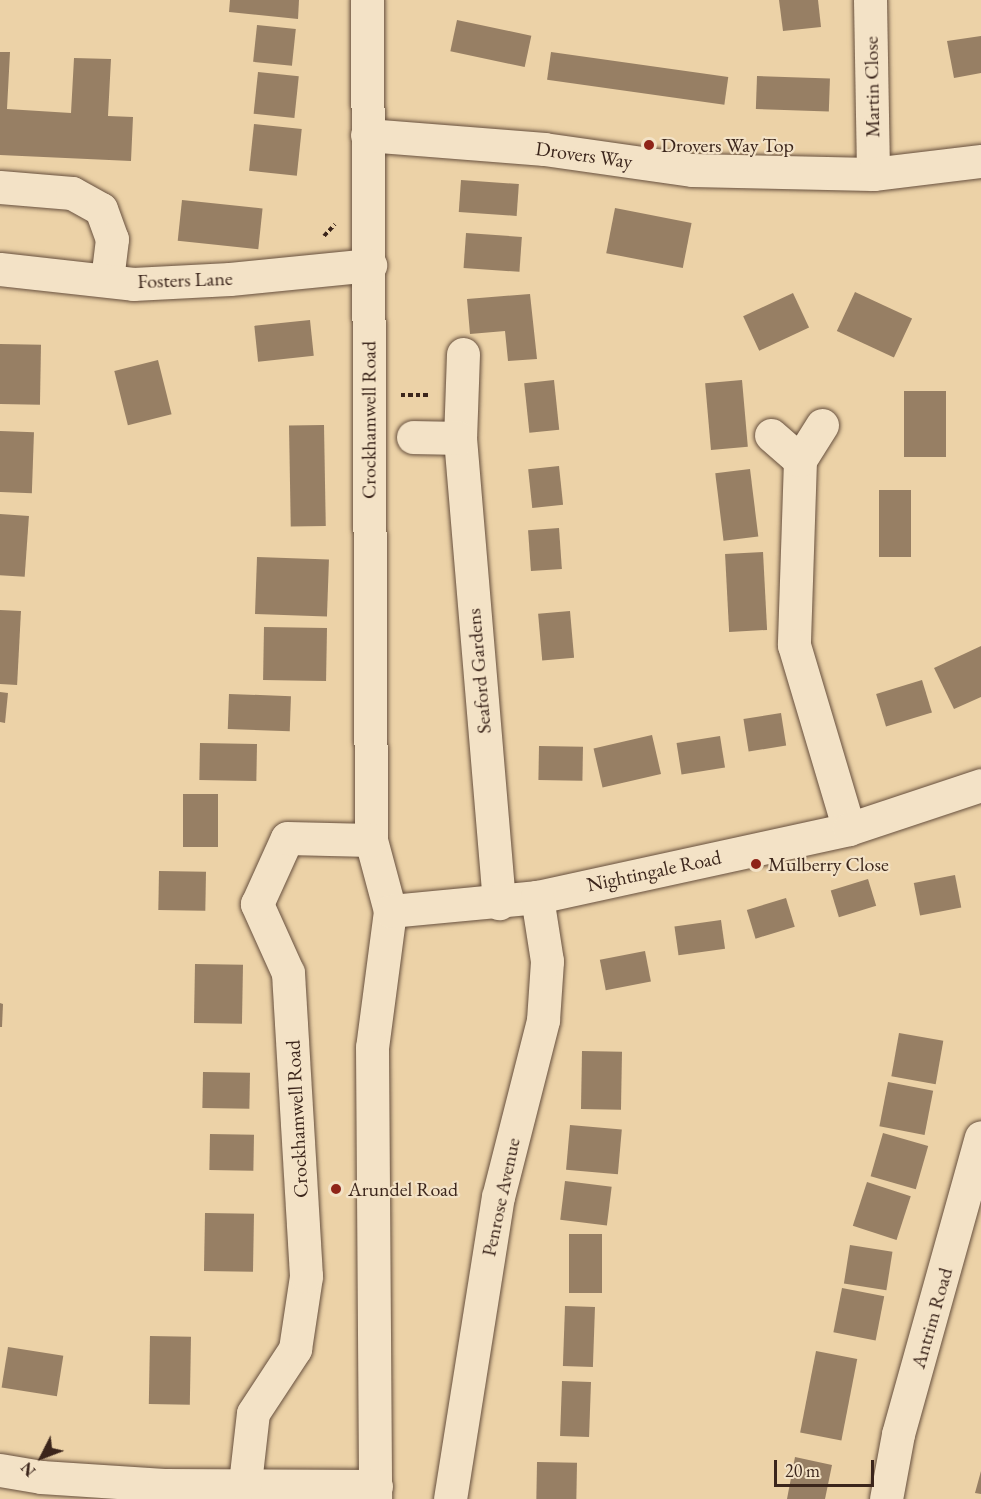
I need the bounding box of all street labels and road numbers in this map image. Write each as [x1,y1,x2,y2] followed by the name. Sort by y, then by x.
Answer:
[859,36,885,138] street label: Martin Close
[534,136,634,174] street label: Drovers Way
[137,266,233,294] street label: Fosters Lane
[357,341,381,499] street label: Crockhamwell Road
[462,607,496,735] street label: Seaford Gardens
[585,845,723,897] street label: Nightingale Road
[281,1039,313,1199] street label: Crockhamwell Road
[477,1136,525,1258] street label: Penrose Avenue
[906,1265,958,1371] street label: Antrim Road

